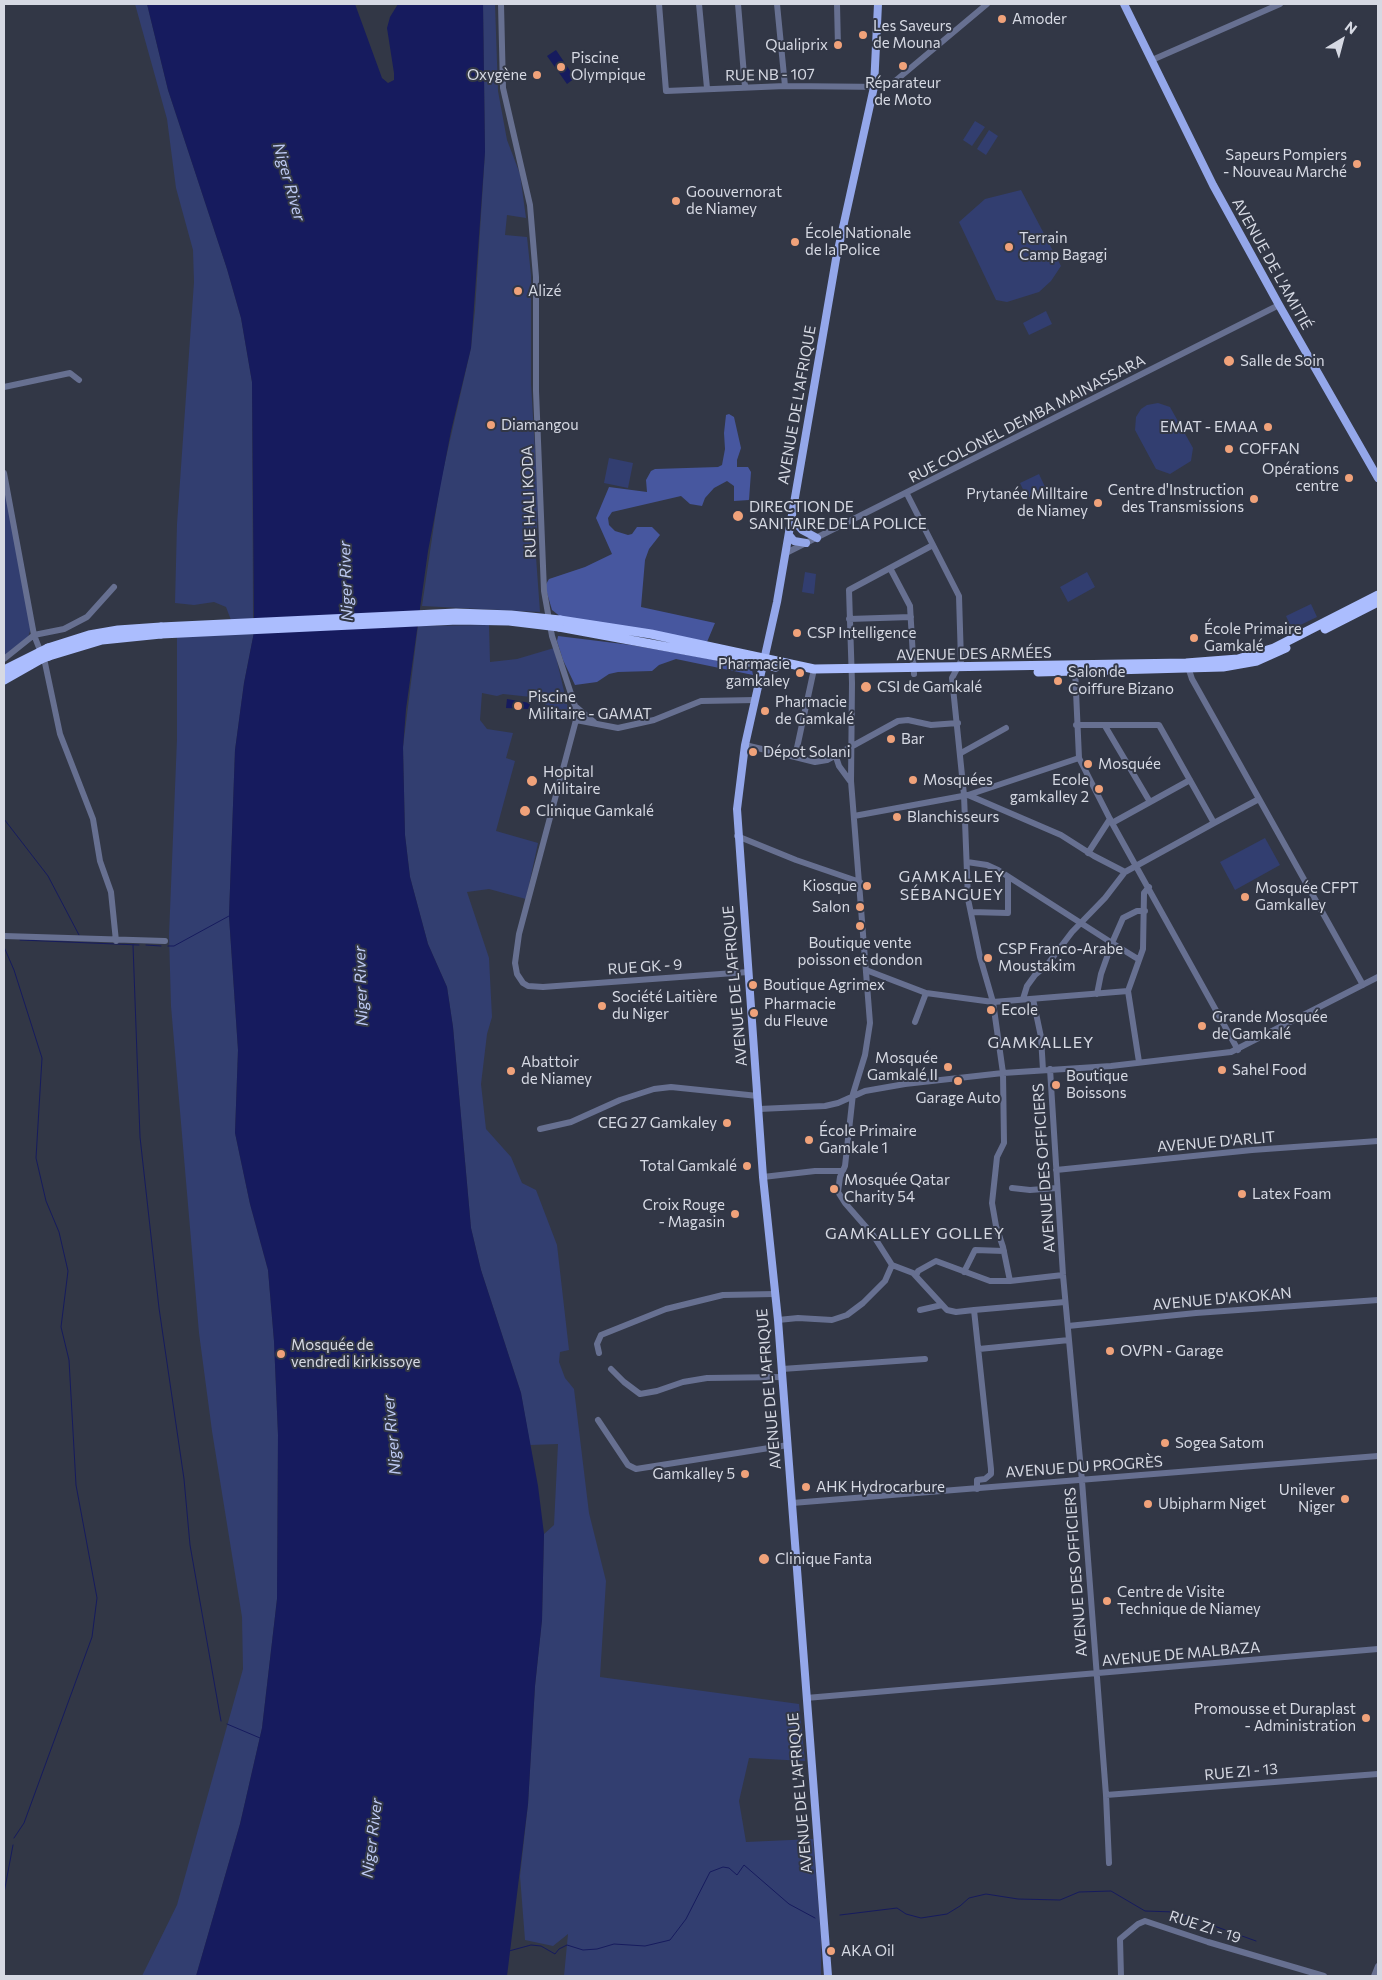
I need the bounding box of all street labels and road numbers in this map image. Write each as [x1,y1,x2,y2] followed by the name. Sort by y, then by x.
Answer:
[725,65,815,85] street label: RUE NB - 107
[1228,195,1316,333] street label: AVENUE DE L'AMITIÉ
[774,324,820,486] street label: AVENUE DE L'AFRIQUE
[906,351,1148,487] street label: RUE COLONEL DEMBA MAINASSARA
[518,445,540,559] street label: RUE HALI KODA
[896,644,1052,664] street label: AVENUE DES ARMÉES
[719,905,751,1067] street label: AVENUE DE L'AFRIQUE
[607,955,683,979] street label: RUE GK - 9
[1029,1083,1059,1253] street label: AVENUE DES OFFICIERS
[1156,1128,1276,1156] street label: AVENUE D'ARLIT
[1152,1284,1292,1314] street label: AVENUE D'AKOKAN
[753,1308,785,1470] street label: AVENUE DE L'AFRIQUE
[1005,1453,1163,1481] street label: AVENUE DU PROGRÈS
[1061,1487,1091,1657] street label: AVENUE DES OFFICIERS
[1101,1638,1261,1670] street label: AVENUE DE MALBAZA
[784,1712,816,1874] street label: AVENUE DE L'AFRIQUE
[1203,1760,1279,1784] street label: RUE ZI - 13
[1167,1907,1243,1947] street label: RUE ZI - 19

